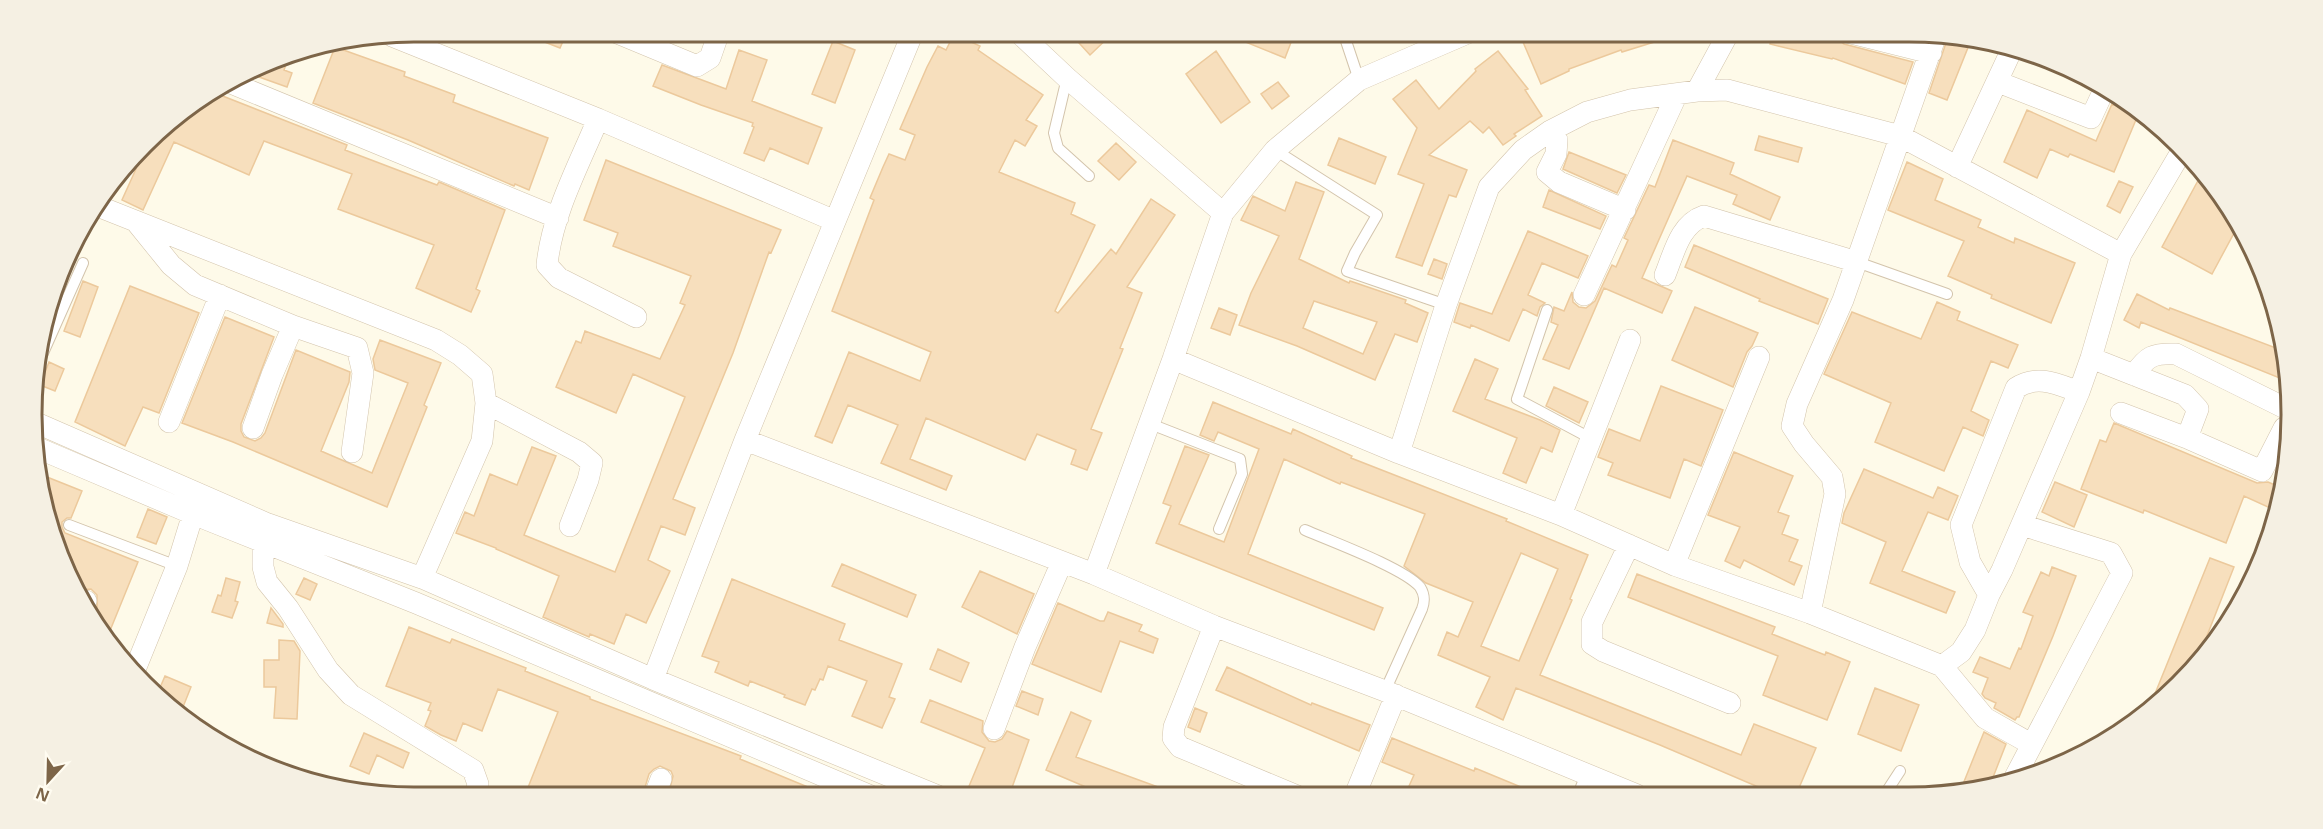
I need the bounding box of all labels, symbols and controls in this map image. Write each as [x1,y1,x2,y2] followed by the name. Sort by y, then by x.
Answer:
[18,751,78,811] north arrow
[32,782,53,808] text: N

